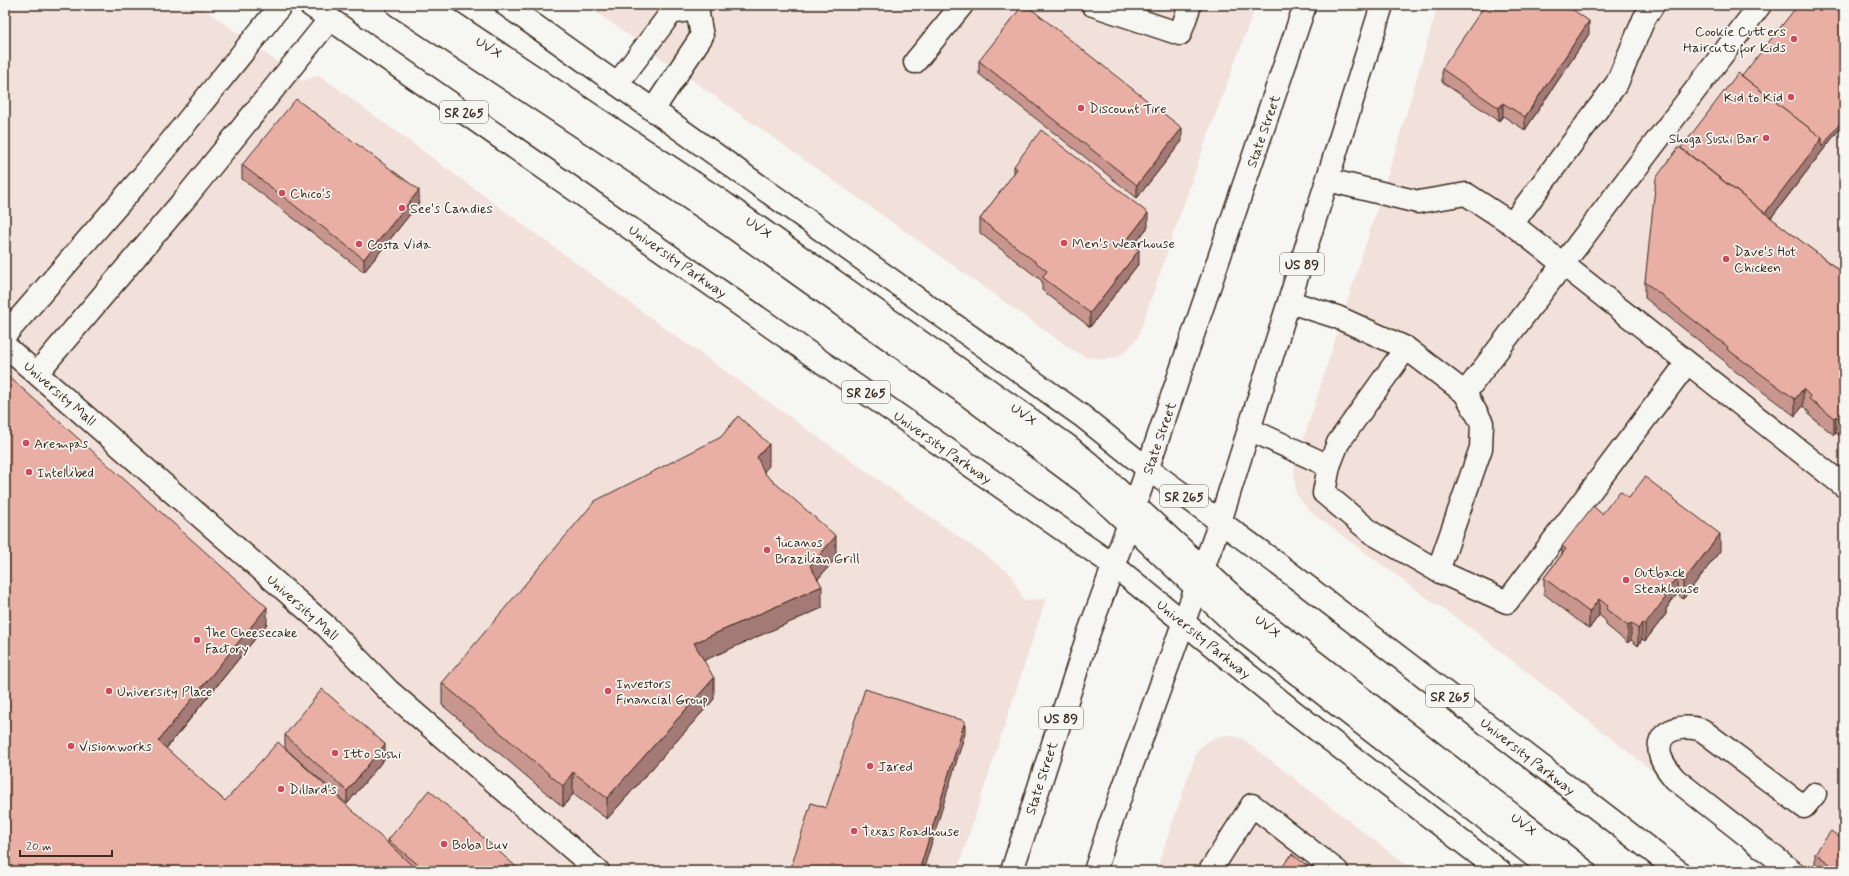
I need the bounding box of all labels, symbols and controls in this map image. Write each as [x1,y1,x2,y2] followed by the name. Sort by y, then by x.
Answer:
[1683,23,1786,59] place label: Cookie Cutters Haircuts for Kids
[472,33,505,63] street label: UVX
[1789,34,1799,44] marker: Cookie Cutters Haircuts for Kids
[1724,89,1783,107] place label: Kid to Kid
[1243,92,1285,170] street label: State Street
[1786,92,1796,102] marker: Kid to Kid
[1089,100,1167,118] place label: Discount Tire
[440,101,488,123] road number: SR 265
[1076,103,1086,113] marker: Discount Tire
[1669,130,1758,148] place label: Shoga Sushi Bar
[1761,133,1771,143] marker: Shoga Sushi Bar
[290,185,331,203] place label: Chico's
[277,188,287,198] marker: Chico's
[410,200,493,218] place label: See's Candies
[397,203,407,213] marker: See's Candies
[742,212,775,243] street label: UVX
[625,221,730,302] street label: University Parkway
[1072,235,1175,253] place label: Men's Wearhouse
[367,236,432,254] place label: Costa Vida
[1059,238,1069,248] marker: Men's Wearhouse
[354,239,364,249] marker: Costa Vida
[1734,243,1797,277] place label: Dave's Hot Chicken
[1280,253,1324,275] road number: US 89
[1721,254,1731,264] marker: Dave's Hot Chicken
[19,357,99,430] street label: University Mall
[842,381,890,403] road number: SR 265
[1007,399,1040,430] street label: UVX
[1139,399,1181,477] street label: State Street
[890,407,995,488] street label: University Parkway
[34,435,88,453] place label: Arempas
[21,438,31,448] marker: Arempas
[37,464,94,482] place label: Intellibed
[24,467,34,477] marker: Intellibed
[1160,485,1208,507] road number: SR 265
[775,534,860,568] place label: Tucanos Brazilian Grill
[762,545,772,555] marker: Tucanos Brazilian Grill
[1634,564,1699,598] place label: Outback Steakhouse
[263,571,342,645] street label: University Mall
[1621,575,1631,585] marker: Outback Steakhouse
[1153,596,1254,683] street label: University Parkway
[1251,611,1284,643] street label: UVX
[205,624,298,658] place label: The Cheesecake Factory
[192,635,202,645] marker: The Cheesecake Factory
[616,675,708,709] place label: Investors Financial Group
[117,683,212,701] place label: University Place
[1426,685,1474,707] road number: SR 265
[104,686,114,696] marker: University Place
[603,686,613,696] marker: Investors Financial Group
[1039,707,1083,729] road number: US 89
[1476,714,1579,800] street label: University Parkway
[79,738,152,756] place label: Visionworks
[1022,739,1063,817] street label: State Street
[66,741,76,751] marker: Visionworks
[343,745,401,763] place label: Itto Sushi
[330,748,340,758] marker: Itto Sushi
[878,758,913,776] place label: Jared
[865,761,875,771] marker: Jared
[289,781,337,799] place label: Dillard's
[276,784,286,794] marker: Dillard's
[1507,809,1540,841] street label: UVX
[862,823,959,841] place label: Texas Roadhouse
[849,826,859,836] marker: Texas Roadhouse
[20,832,112,858] scale bar
[452,836,508,854] place label: Boba Luv
[26,839,52,855] text: 20 m
[439,839,449,849] marker: Boba Luv

